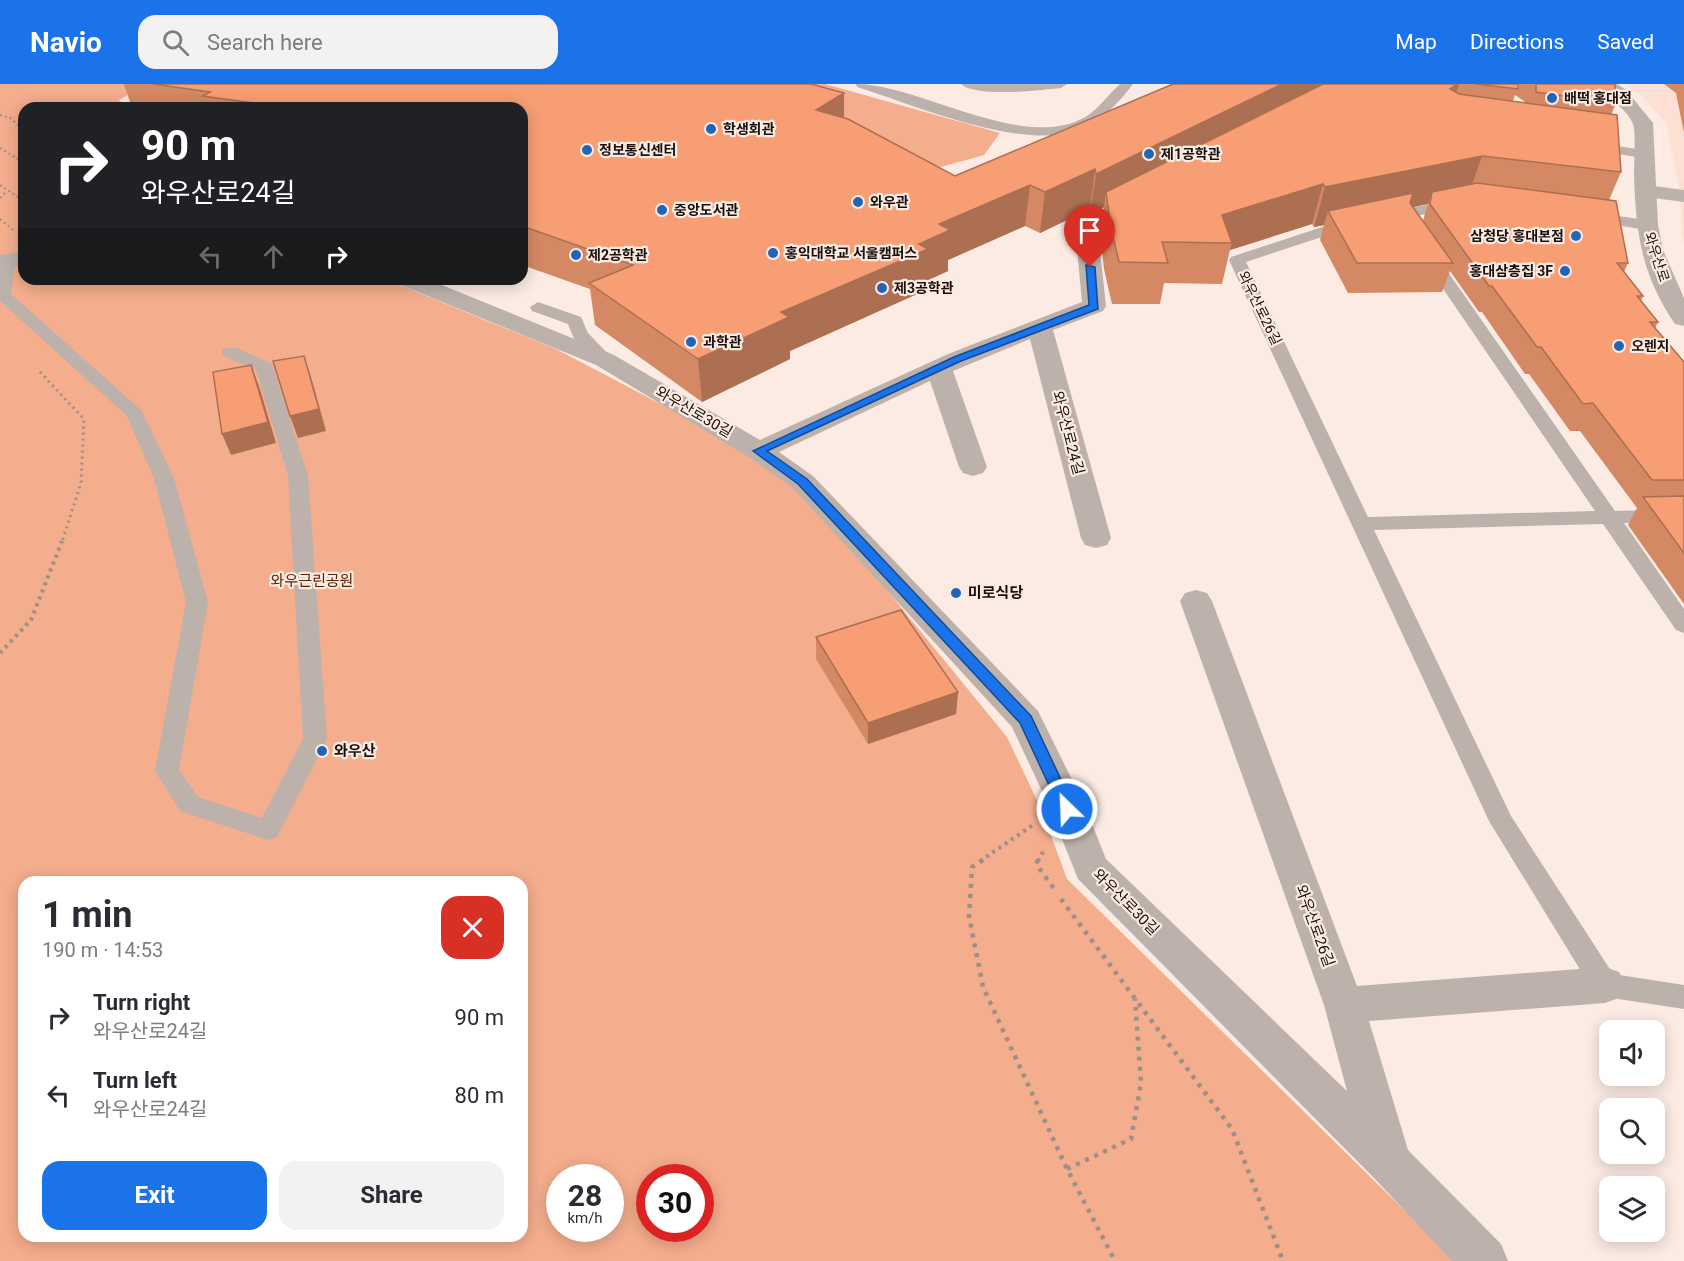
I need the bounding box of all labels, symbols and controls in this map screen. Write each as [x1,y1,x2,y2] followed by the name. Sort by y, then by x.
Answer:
[138,15,558,69] search box
[30,26,102,59] text: Navio
[159,26,192,59] icon: search
[207,30,323,55] text: Search here
[1395,30,1437,54] text: Map
[1470,30,1564,54] text: Directions
[1597,30,1654,54] text: Saved
[1564,90,1632,106] place label: 배떡 홍대점
[1545,91,1559,105] marker: 배떡 홍대점
[141,121,236,170] text: 90 m
[723,121,775,137] place label: 학생회관
[704,122,718,136] marker: 학생회관
[42,126,120,204] icon: right
[599,142,676,158] place label: 정보통신센터
[580,143,594,157] marker: 정보통신센터
[1161,146,1221,162] place label: 제1공학관
[1142,147,1156,161] marker: 제1공학관
[141,177,296,209] text: 와우산로24길
[870,194,909,210] place label: 와우관
[851,195,865,209] marker: 와우관
[674,202,739,218] place label: 중앙도서관
[655,203,669,217] marker: 중앙도서관
[1064,205,1115,267] pin
[1073,214,1106,247] icon: arrive
[1470,228,1564,244] place label: 삼청당 홍대본점
[1569,229,1583,243] marker: 삼청당 홍대본점
[1641,230,1673,284] street label: 와우산로
[194,240,227,273] icon: left
[257,240,290,273] icon: ahead
[320,240,353,273] icon: right
[785,245,917,261] place label: 홍익대학교 서울캠퍼스
[766,246,780,260] marker: 홍익대학교 서울캠퍼스
[588,247,648,263] place label: 제2공학관
[569,248,583,262] marker: 제2공학관
[1469,263,1553,279] place label: 홍대삼층집 3F
[1558,264,1572,278] marker: 홍대삼층집 3F
[1235,268,1285,348] street label: 와우산로26길
[894,280,954,296] place label: 제3공학관
[875,281,889,295] marker: 제3공학관
[703,334,742,350] place label: 과학관
[684,335,698,349] marker: 과학관
[1631,338,1670,354] place label: 오렌지
[1612,339,1626,353] marker: 오렌지
[652,383,736,441] street label: 와우산로30길
[1048,389,1088,477] street label: 와우산로24길
[271,572,353,590] park label: 와우근린공원
[968,584,1023,602] place label: 미로식당
[949,586,963,600] marker: 미로식당
[334,742,376,760] place label: 와우산
[315,744,329,758] marker: 와우산
[1035,777,1099,841] position arrow
[1089,865,1163,939] street label: 와우산로30길
[1292,883,1338,969] street label: 와우산로26길
[42,894,133,936] text: 1 min
[441,896,504,959] button: close
[42,938,163,962] text: 190 m · 14:53
[93,990,190,1015] text: Turn right
[42,1001,75,1034] icon: right
[455,1005,504,1030] text: 90 m
[93,1019,207,1043] text: 와우산로24길
[1599,1020,1665,1242] map controls
[1599,1020,1665,1086] button: sound
[93,1068,177,1093] text: Turn left
[42,1079,75,1112] icon: left
[455,1083,504,1108] text: 80 m
[93,1097,207,1121] text: 와우산로24길
[1599,1098,1665,1164] button: search
[42,1161,267,1230] button: Exit
[279,1161,504,1230] button: Share
[636,1164,714,1242] speed limit sign: 30
[1599,1176,1665,1242] button: layers
[568,1178,602,1213] text: 28
[567,1209,603,1227] text: km/h

